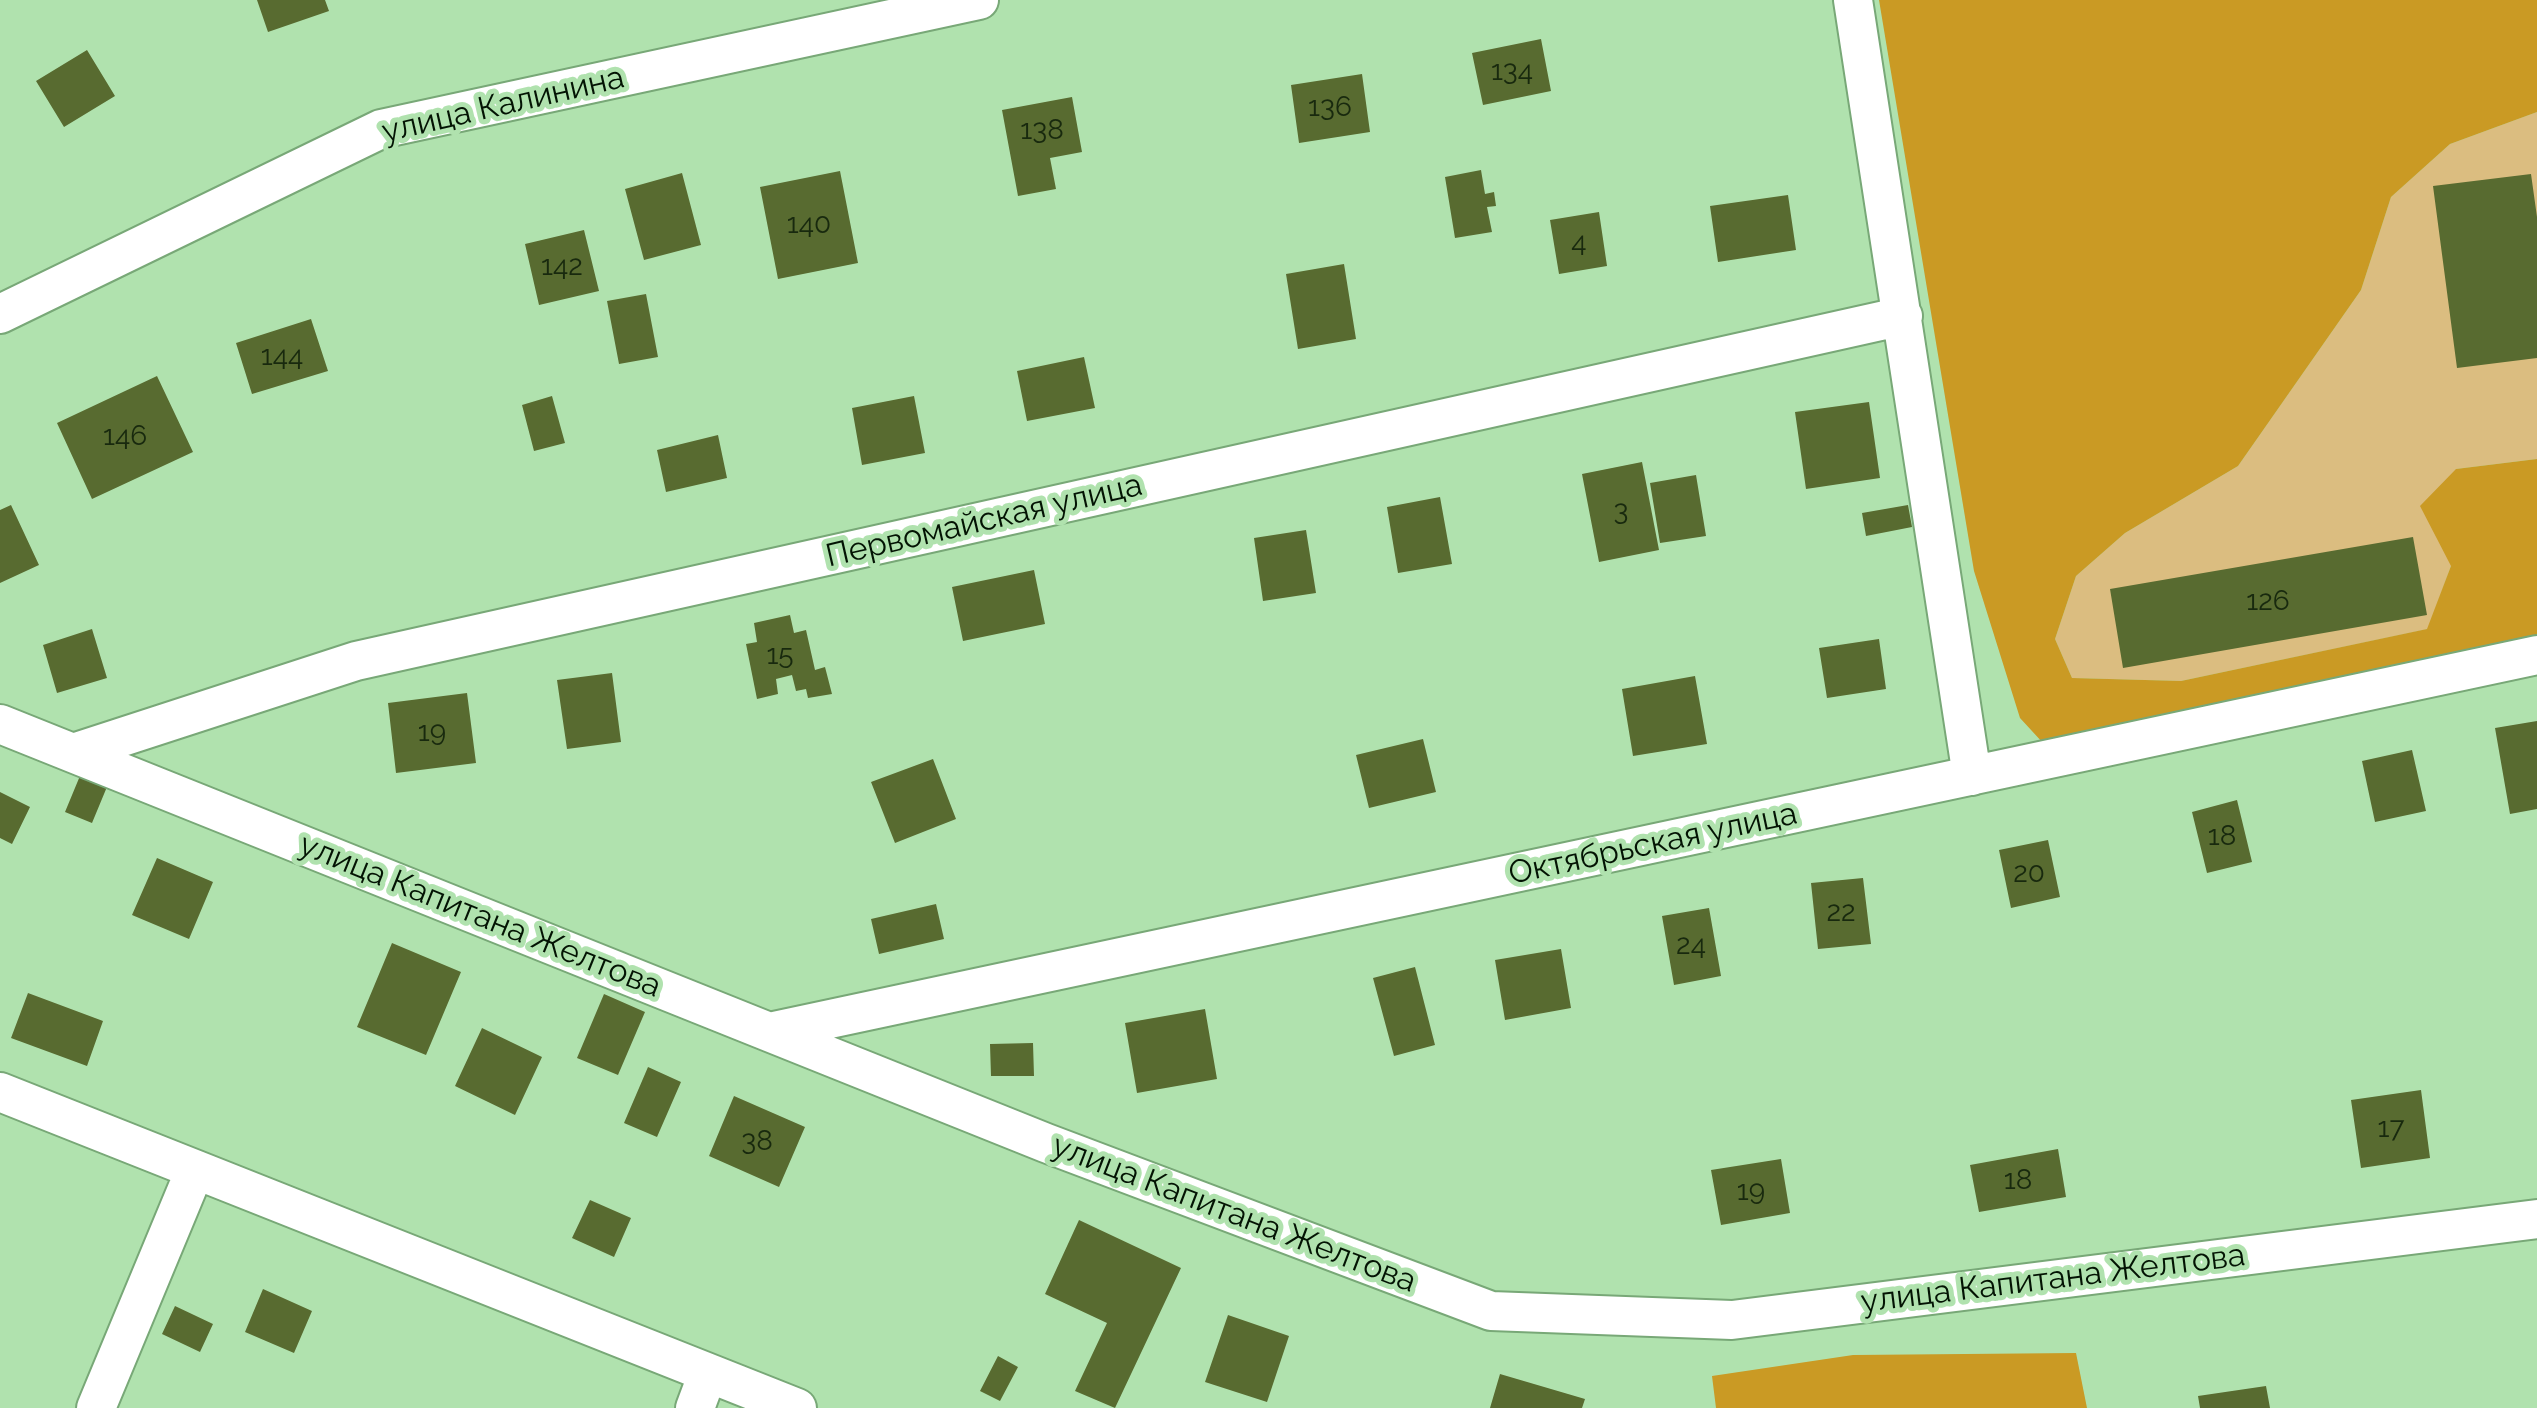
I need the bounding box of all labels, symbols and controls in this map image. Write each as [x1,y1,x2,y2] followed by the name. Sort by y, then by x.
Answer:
[1491,55,1533,89] house number: 134
[378,58,628,152] street label: улица Калинина
[1308,91,1352,125] house number: 136
[1020,114,1064,148] house number: 138
[787,208,831,242] house number: 140
[1571,226,1587,260] house number: 4
[541,250,583,284] house number: 142
[261,340,303,374] house number: 144
[103,420,147,454] house number: 146
[822,466,1146,576] street label: Первомайская улица
[1614,495,1628,529] house number: 3
[2246,585,2290,619] house number: 126
[766,639,794,673] house number: 15
[418,716,446,750] house number: 19
[1505,795,1801,893] street label: Октябрьская улица
[2208,820,2236,854] house number: 18
[293,826,667,1006] street label: улица Капитана Желтова
[2013,857,2045,891] house number: 20
[1826,896,1856,930] house number: 22
[1676,929,1706,963] house number: 24
[2378,1112,2404,1146] house number: 17
[741,1125,773,1159] house number: 38
[1047,1127,1421,1301] street label: улица Капитана Желтова
[2004,1164,2032,1198] house number: 18
[1737,1175,1765,1209] house number: 19
[1859,1236,2247,1322] street label: улица Капитана Желтова

